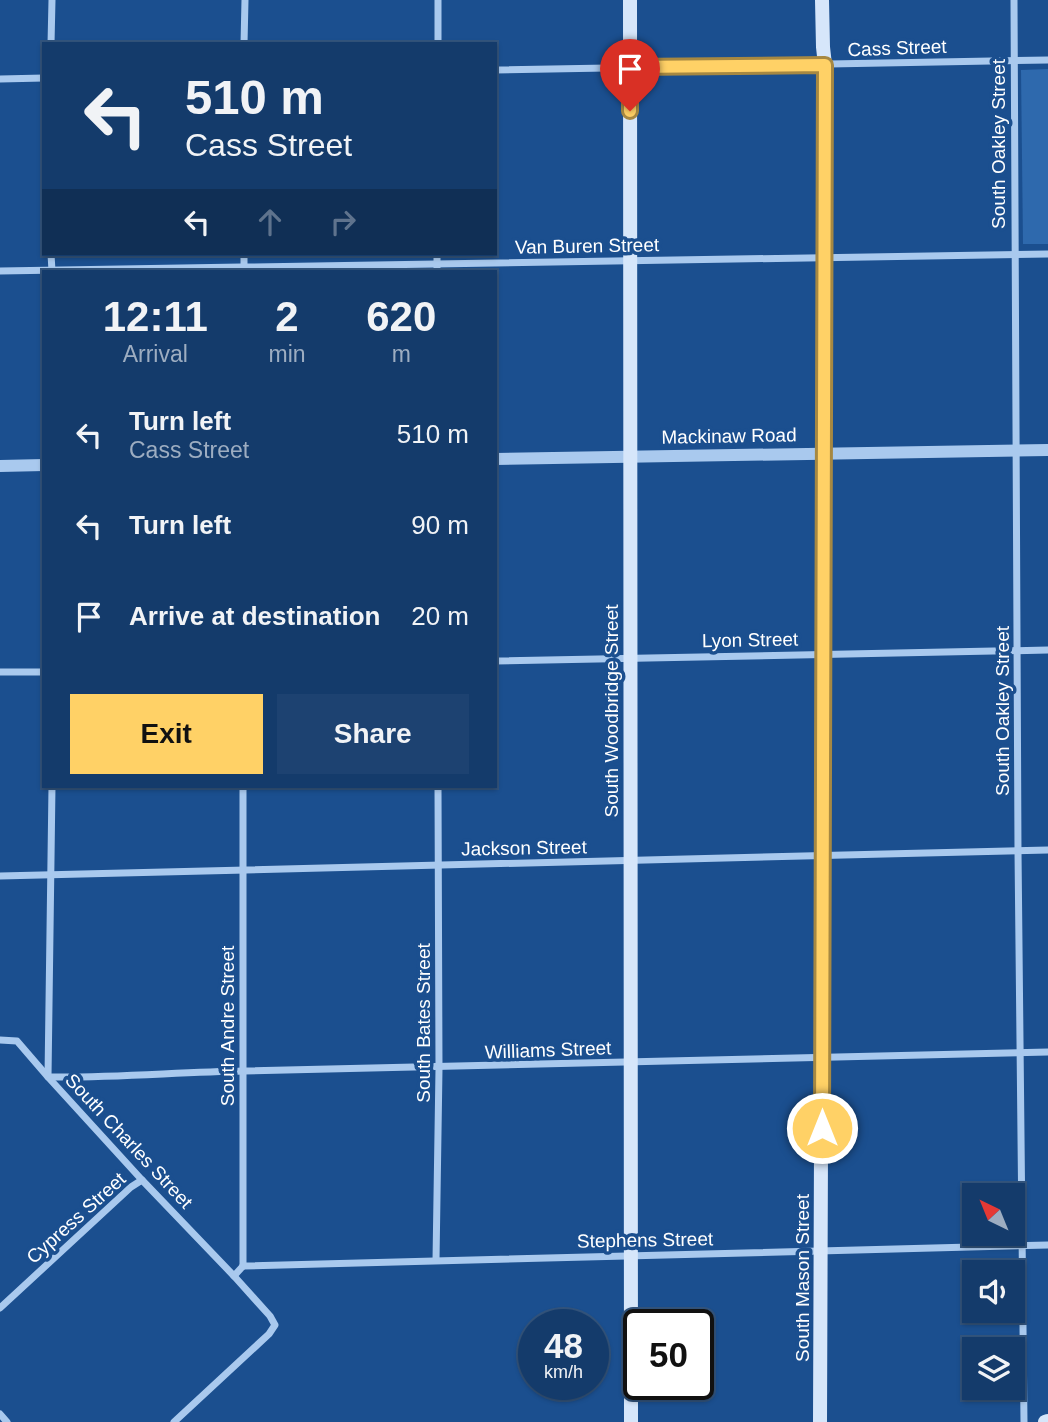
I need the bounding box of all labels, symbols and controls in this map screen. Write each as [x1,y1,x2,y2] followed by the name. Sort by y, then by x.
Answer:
[847,36,948,60] street label: Cass Street
[600,39,660,111] pin
[611,50,649,88] icon: arrive
[988,58,1009,229] street label: South Oakley Street
[70,70,161,161] icon: left
[185,70,324,124] text: 510 m
[185,127,352,163] text: Cass Street
[178,203,216,241] icon: left
[251,203,289,241] icon: ahead
[324,203,362,241] icon: right
[515,234,660,258] street label: Van Buren Street
[103,293,208,340] text: 12:11
[275,293,299,340] text: 2
[366,293,436,340] text: 620
[123,341,188,367] text: Arrival
[268,341,306,367] text: min
[392,341,411,367] text: m
[129,406,231,436] text: Turn left
[70,416,108,454] icon: left
[397,419,469,449] text: 510 m
[661,424,797,448] street label: Mackinaw Road
[129,437,249,463] text: Cass Street
[70,507,108,545] icon: left
[129,510,231,540] text: Turn left
[411,510,469,540] text: 90 m
[70,598,108,636] icon: arrive
[129,601,380,631] text: Arrive at destination
[411,601,469,631] text: 20 m
[601,604,622,818] street label: South Woodbridge Street
[992,625,1013,796] street label: South Oakley Street
[702,629,799,651] street label: Lyon Street
[70,694,263,774] button: Exit
[277,694,469,774] button: Share
[461,836,588,860] street label: Jackson Street
[413,943,434,1103] street label: South Bates Street
[217,945,238,1106] street label: South Andre Street
[484,1037,612,1063] street label: Williams Street
[61,1069,197,1213] street label: South Charles Street
[785,1091,859,1165] position arrow
[22,1168,130,1268] street label: Cypress Street
[962,1183,1026,1246] north arrow
[962,1183,1025,1400] map controls
[792,1193,813,1362] street label: South Mason Street
[577,1228,714,1252] street label: Stephens Street
[962,1260,1025,1323] button: sound
[623,1309,714,1400] speed limit sign: 50
[544,1326,583,1365] text: 48
[962,1337,1025,1400] button: layers
[544,1362,583,1382] text: km/h

